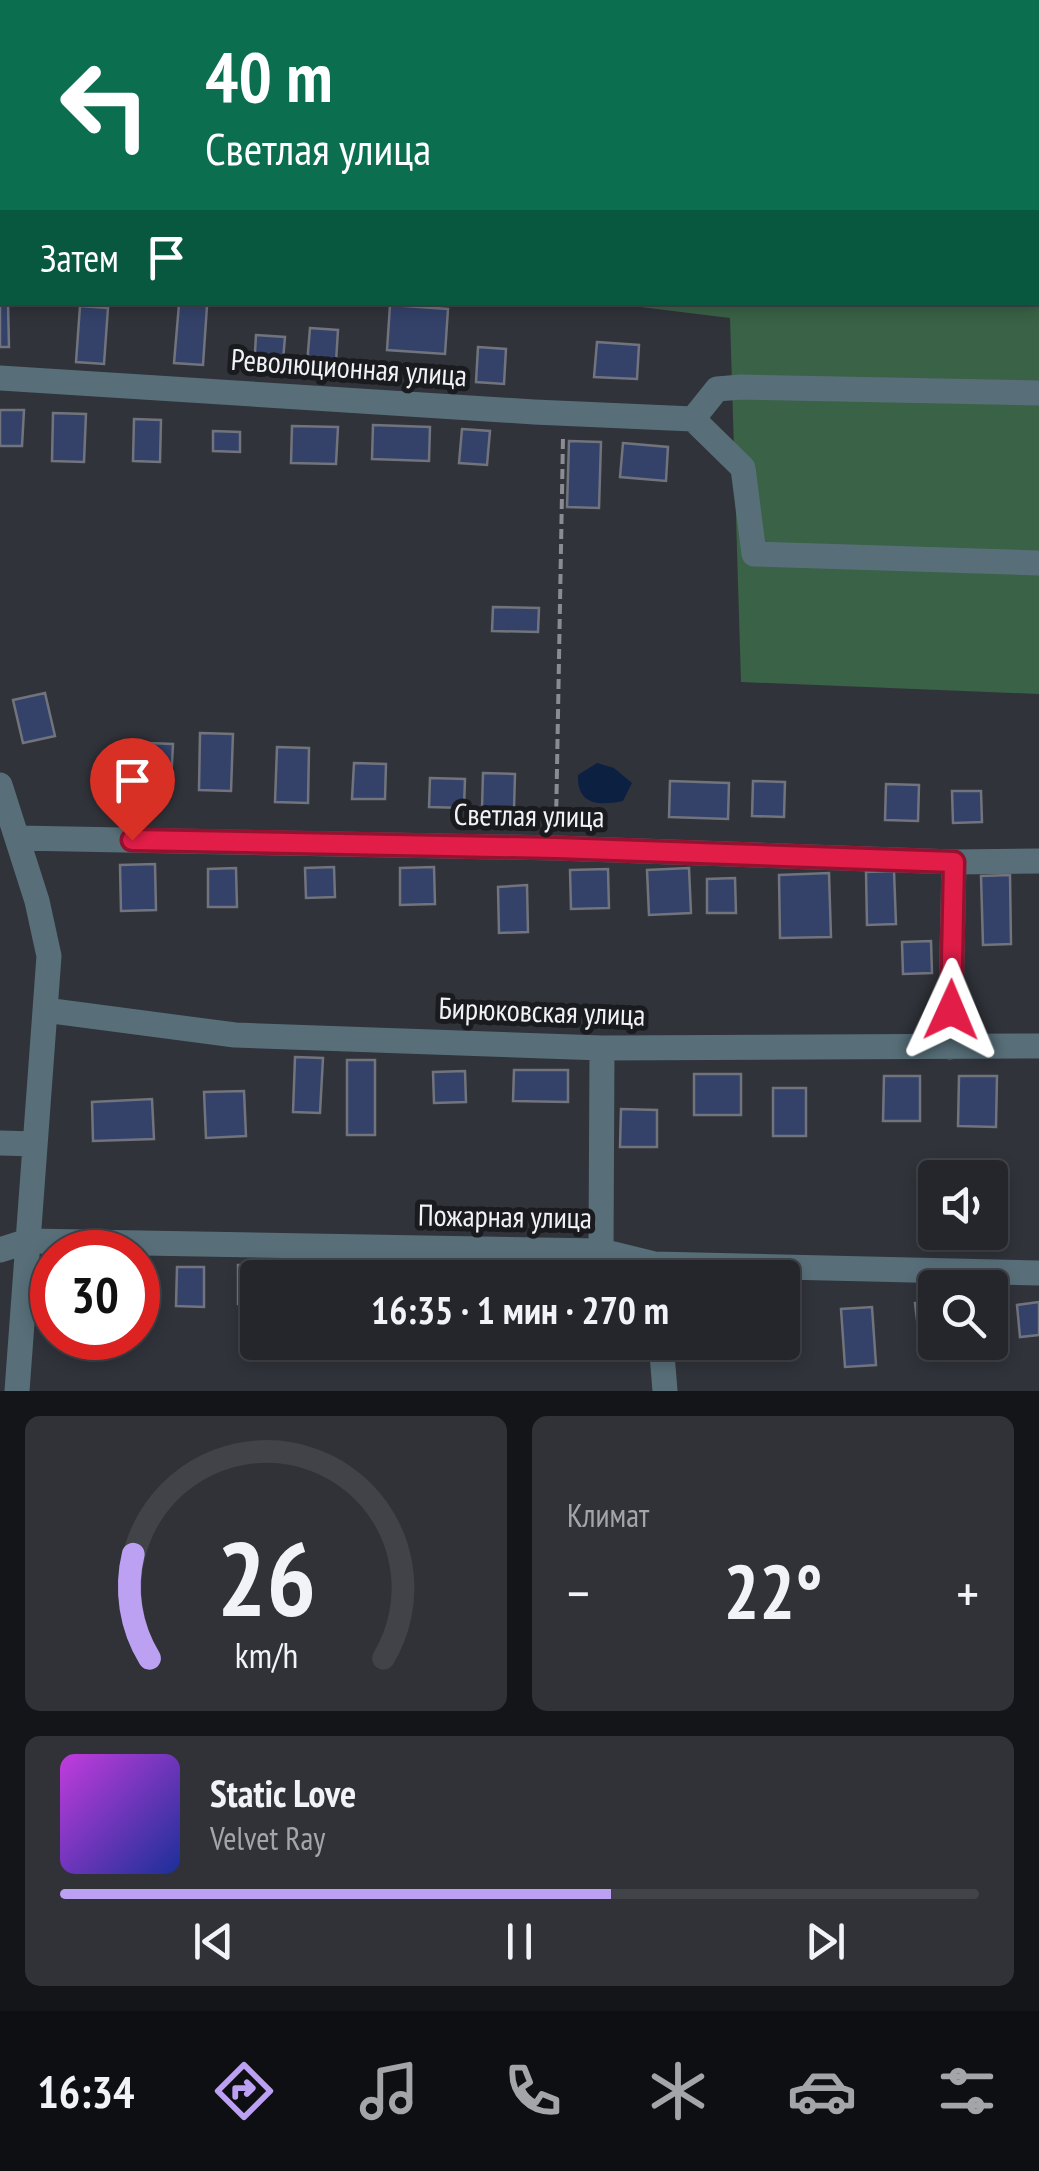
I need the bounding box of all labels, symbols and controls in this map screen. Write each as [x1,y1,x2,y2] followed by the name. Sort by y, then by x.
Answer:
[205,31,333,121] text: 40 m
[40,40,170,170] icon: left
[205,119,431,177] text: Светлая улица
[139,230,194,285] icon: arrive
[40,233,119,282] text: Затем
[230,339,468,394] street label: Революционная улица
[90,738,175,841] pin
[105,753,160,808] icon: arrive
[453,794,605,835] street label: Светлая улица
[899,958,1003,1062] position arrow
[438,987,646,1034] street label: Бирюковская улица
[918,1160,1008,1360] map controls
[918,1160,1008,1250] button: sound
[418,1194,592,1237] street label: Пожарная улица
[30,1230,160,1360] speed limit sign: 30
[918,1270,1008,1360] button: search
[371,1285,669,1334] text: 16:35 · 1 мин · 270 m
[567,1494,649,1536] text: Климат
[216,1510,316,1645] text: 26
[723,1543,823,1640] text: 22°
[567,1557,590,1628] text: −
[956,1557,979,1628] text: +
[234,1632,298,1678] text: km/h
[210,1768,356,1817] text: Static Love
[210,1817,325,1859] text: Velvet Ray
[186,1914,241,1969] icon: previous
[492,1914,547,1969] icon: pause
[798,1914,853,1969] icon: next
[209,2056,279,2126] icon: directions
[354,2056,424,2126] icon: music
[498,2056,568,2126] icon: phone
[643,2056,713,2126] icon: climate
[787,2056,857,2126] icon: car
[932,2056,1002,2126] icon: filters
[37,2062,135,2120] text: 16:34

